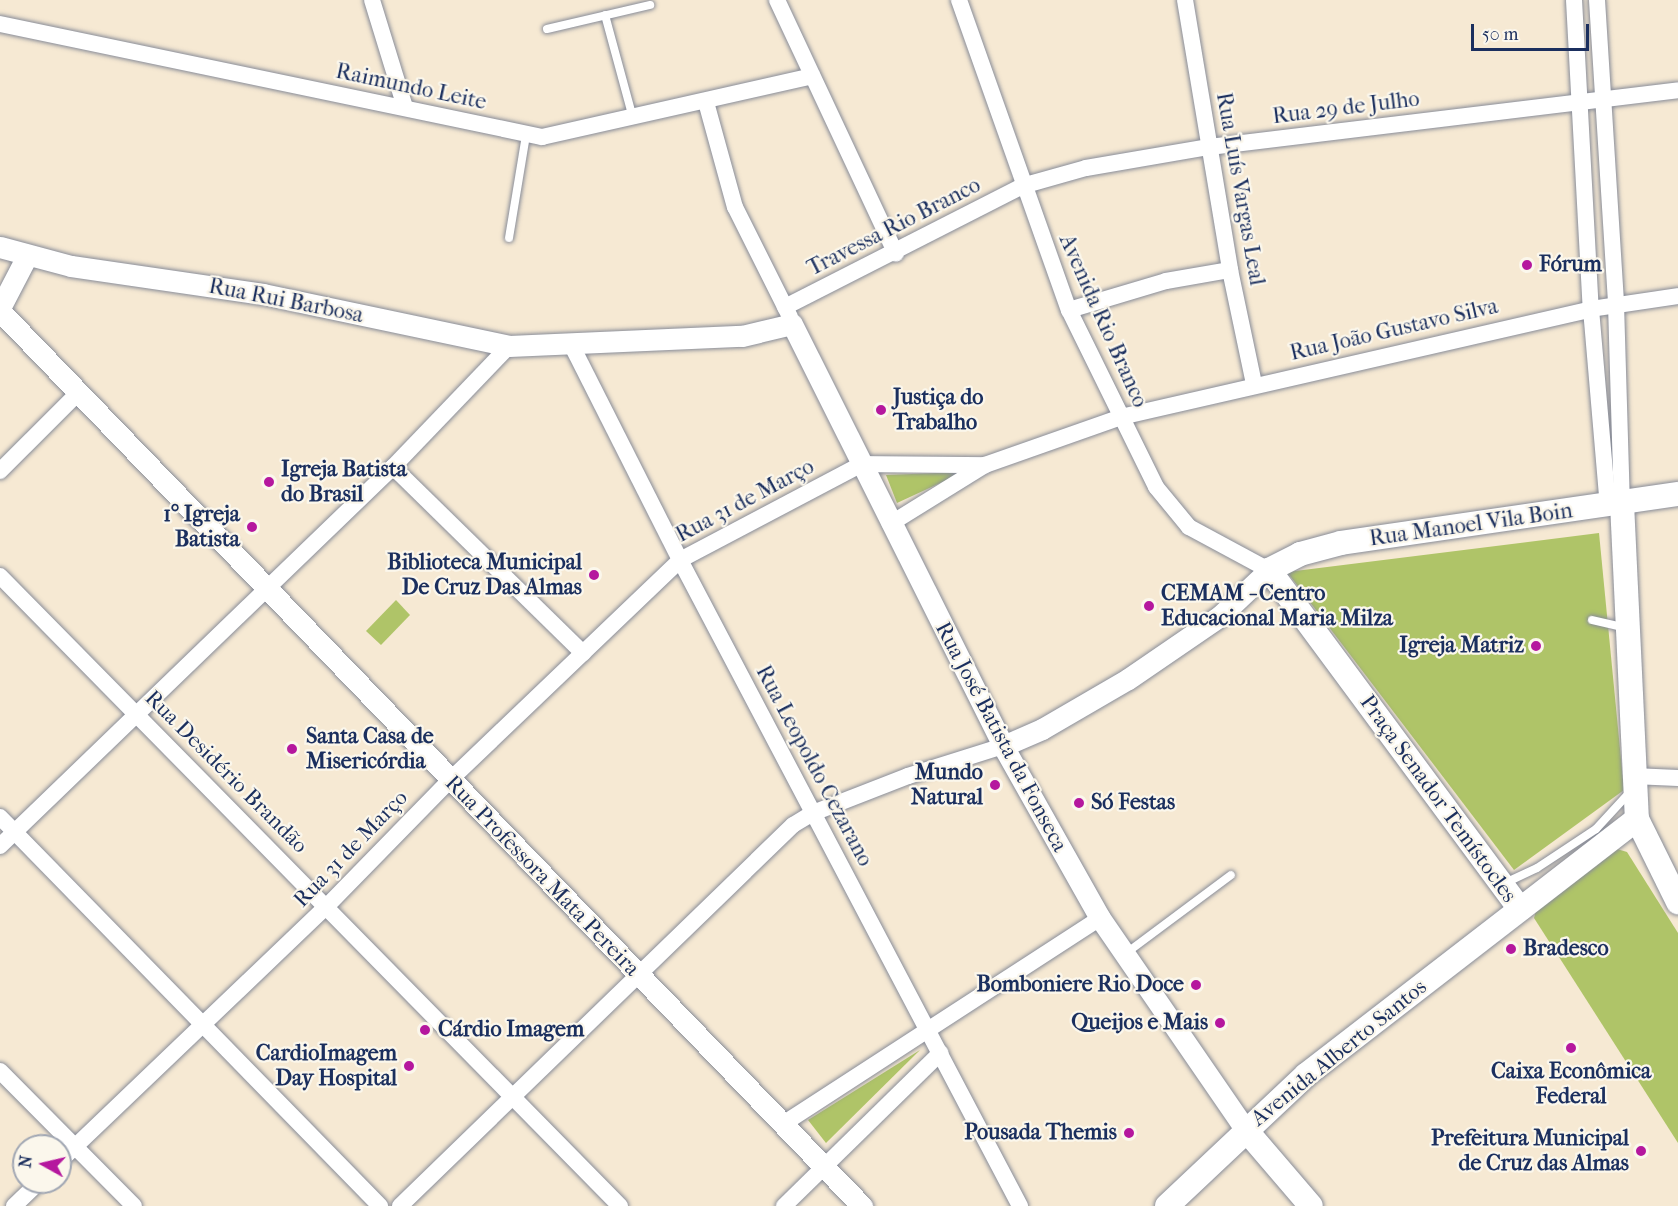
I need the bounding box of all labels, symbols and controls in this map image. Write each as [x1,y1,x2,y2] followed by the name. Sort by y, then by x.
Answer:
[1474,12,1592,50] scale bar
[1482,24,1518,45] text: 50 m
[333,58,489,116] street label: Raimundo Leite
[1271,86,1421,130] street label: Rua 29 de Julho
[1210,90,1270,288] street label: Rua Luís Vargas Leal
[803,172,985,282] street label: Travessa Rio Branco
[1053,230,1153,412] street label: Avenida Rio Branco
[1539,252,1602,278] place label: Fórum
[1520,258,1534,272] marker: Fórum
[206,273,366,329] street label: Rua Rui Barbosa
[1287,293,1501,367] street label: Rua João Gustavo Silva
[893,384,983,436] place label: Justiça do Trabalho
[874,403,888,417] marker: Justiça do Trabalho
[671,454,819,548] street label: Rua 31 de Março
[281,456,407,508] place label: Igreja Batista do Brasil
[262,475,276,489] marker: Igreja Batista do Brasil
[1368,498,1574,552] street label: Rua Manoel Vila Boin
[163,501,240,552] place label: 1° Igreja Batista
[245,520,259,534] marker: 1° Igreja Batista
[387,549,582,600] place label: Biblioteca Municipal De Cruz Das Almas
[587,568,601,582] marker: Biblioteca Municipal De Cruz Das Almas
[1161,580,1393,632] place label: CEMAM - Centro Educacional Maria Milza
[1142,599,1156,613] marker: CEMAM - Centro Educacional Maria Milza
[929,618,1073,856] street label: Rua José Batista da Fonseca
[1399,633,1524,659] place label: Igreja Matriz
[1529,639,1543,653] marker: Igreja Matriz
[750,661,878,871] street label: Rua Leopoldo Cezarano
[139,685,313,859] street label: Rua Desidério Brandão
[1354,690,1522,908] street label: Praça Senador Temístocles
[306,723,434,774] place label: Santa Casa de Misericórdia
[283,740,301,758] marker: Santa Casa de Misericórdia
[911,759,983,810] place label: Mundo Natural
[439,770,645,982] street label: Rua Professora Mata Pereira
[988,778,1002,792] marker: Mundo Natural
[289,785,413,913] street label: Rua 31 de Março
[1091,790,1175,816] place label: Só Festas
[1072,796,1086,810] marker: Só Festas
[1523,936,1609,962] place label: Bradesco
[1504,942,1518,956] marker: Bradesco
[976,972,1184,998] place label: Bomboniere Rio Doce
[1246,974,1432,1132] street label: Avenida Alberto Santos
[1189,978,1203,992] marker: Bomboniere Rio Doce
[1071,1010,1208,1036] place label: Queijos e Mais
[1213,1016,1227,1030] marker: Queijos e Mais
[438,1017,584,1043] place label: Cárdio Imagem
[416,1021,434,1039] marker: Cárdio Imagem
[256,1040,397,1092] place label: CardioImagem Day Hospital
[1564,1041,1578,1055] marker: Caixa Econômica Federal
[1491,1058,1651,1110] place label: Caixa Econômica Federal
[402,1059,416,1073] marker: CardioImagem Day Hospital
[964,1120,1117,1146] place label: Pousada Themis
[1431,1125,1629,1176] place label: Prefeitura Municipal de Cruz das Almas
[1122,1126,1136,1140] marker: Pousada Themis
[12,1134,72,1194] north arrow
[1634,1144,1648,1158] marker: Prefeitura Municipal de Cruz das Almas
[15,1154,36,1169] text: N

